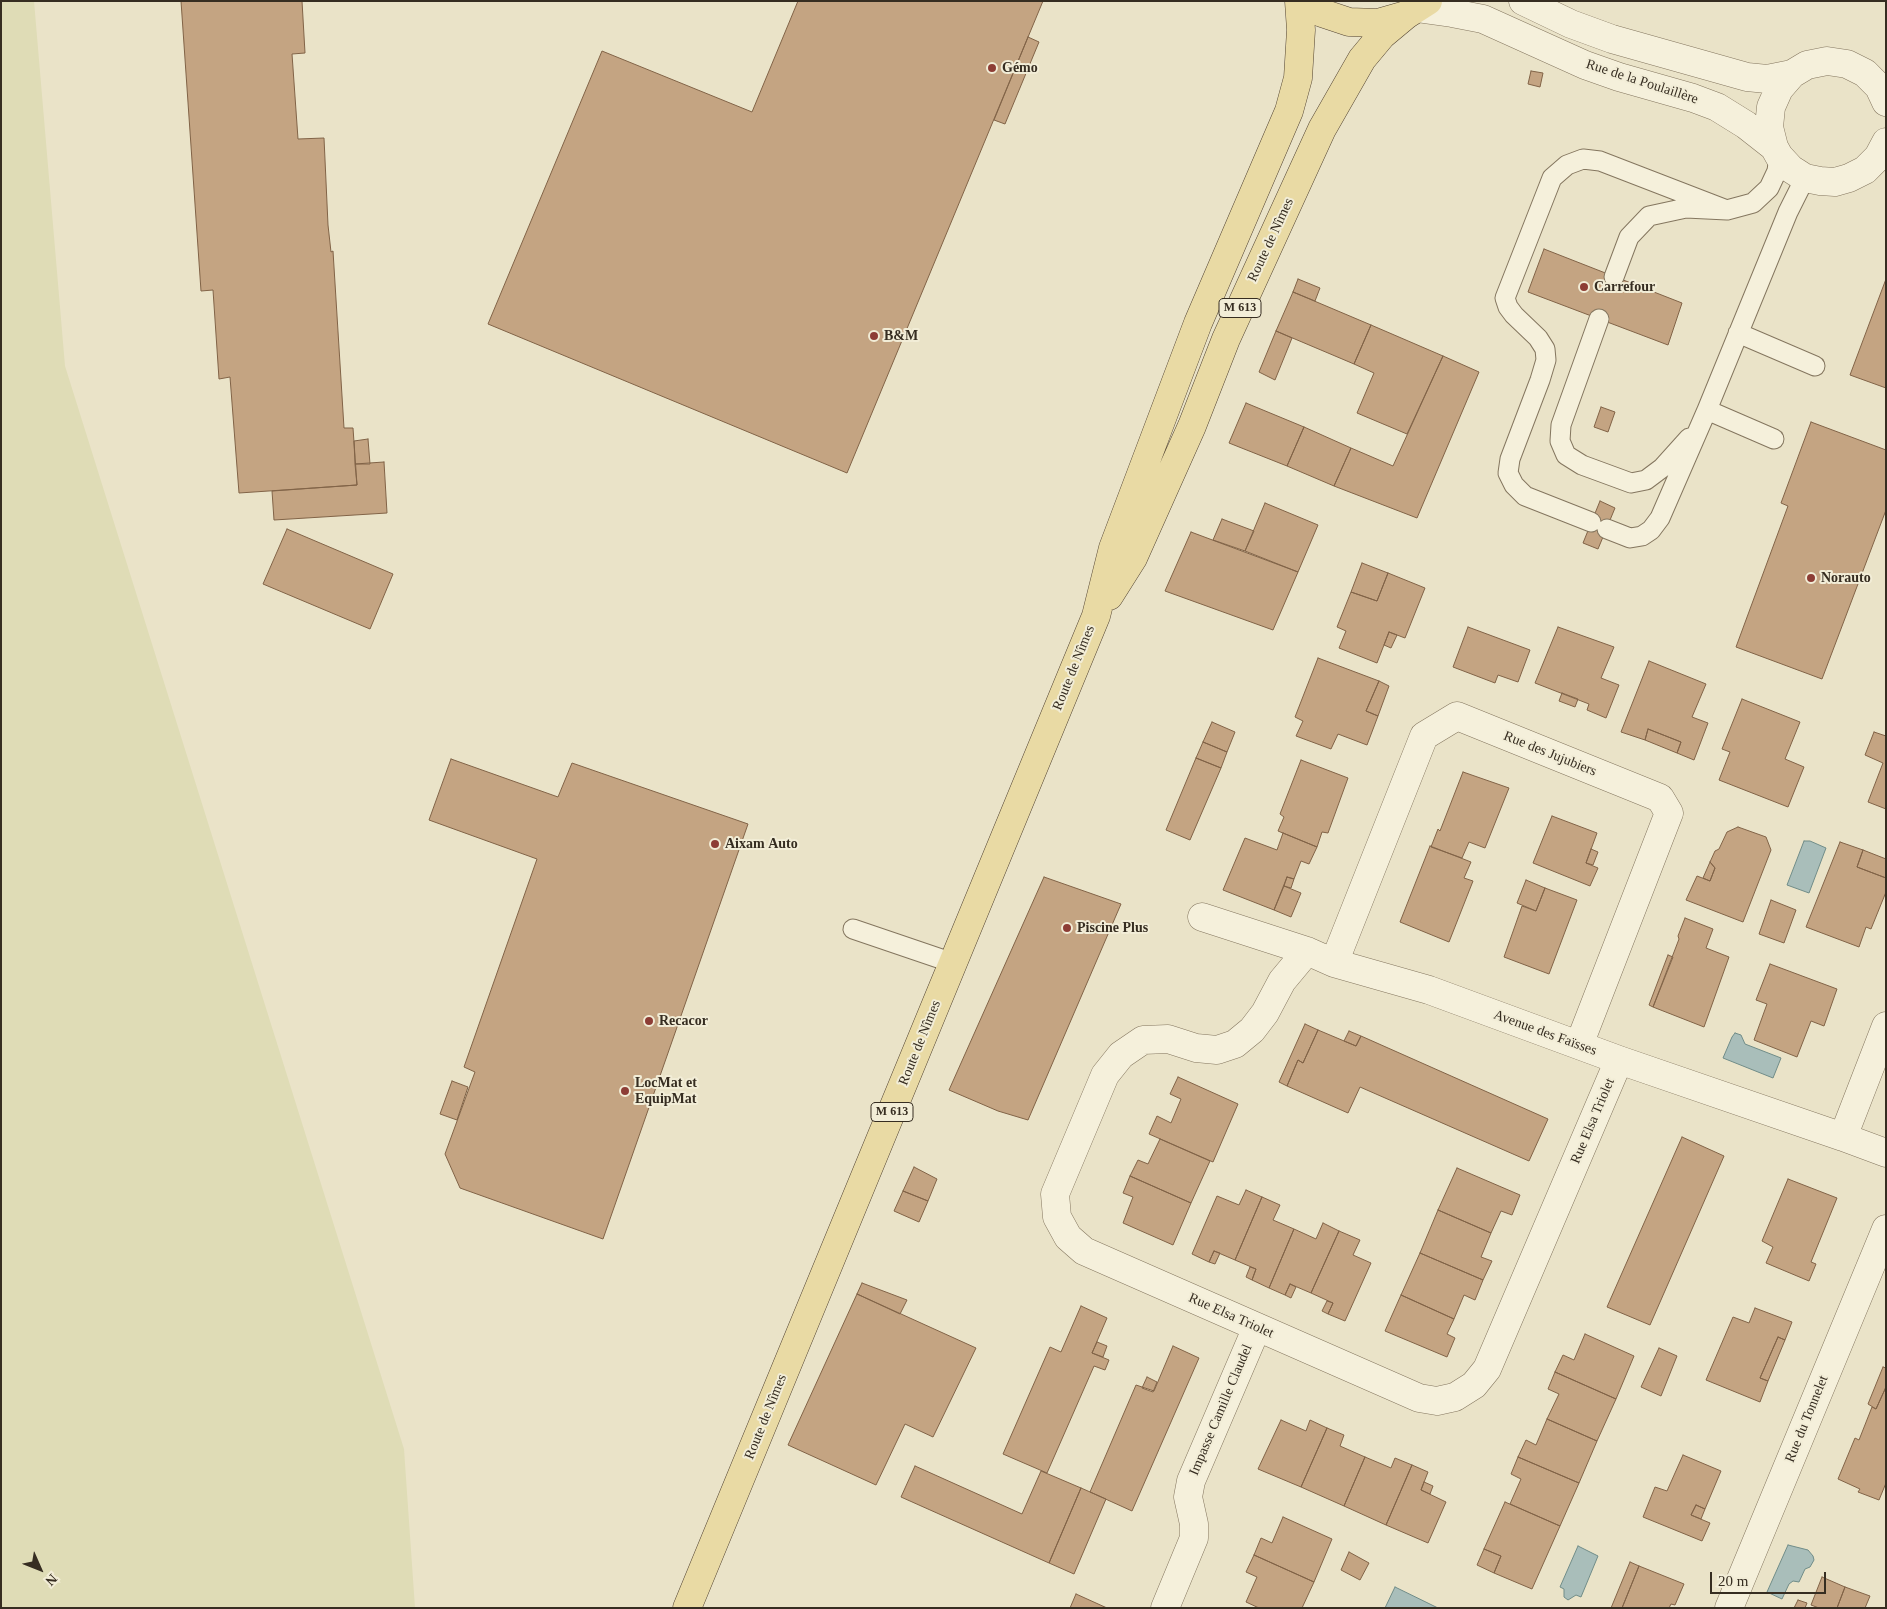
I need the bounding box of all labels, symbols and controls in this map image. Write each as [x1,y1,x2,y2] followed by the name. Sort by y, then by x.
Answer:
[1584,56,1700,108] street label: Rue de la Poulaillère
[1002,60,1038,76] place label: Gémo
[986,62,998,74] marker: Gémo
[1244,196,1298,284] street label: Route de Nîmes
[1594,279,1655,295] place label: Carrefour
[1578,281,1590,293] marker: Carrefour
[1219,298,1261,318] road number: M 613
[884,328,918,344] place label: B&M
[868,330,880,342] marker: B&M
[1821,570,1871,586] place label: Norauto
[1805,572,1817,584] marker: Norauto
[1049,623,1099,713] street label: Route de Nîmes
[1501,728,1599,780] street label: Rue des Jujubiers
[725,836,798,852] place label: Aixam Auto
[709,838,721,850] marker: Aixam Auto
[1077,920,1148,936] place label: Piscine Plus
[1061,922,1073,934] marker: Piscine Plus
[895,998,945,1088] street label: Route de Nîmes
[1491,1007,1599,1059] street label: Avenue des Faïsses
[659,1013,708,1029] place label: Recacor
[643,1015,655,1027] marker: Recacor
[635,1075,697,1108] place label: LocMat et EquipMat
[1567,1076,1619,1166] street label: Rue Elsa Triolet
[619,1085,631,1097] marker: LocMat et EquipMat
[871,1102,913,1122] road number: M 613
[1186,1290,1276,1342] street label: Rue Elsa Triolet
[1186,1342,1256,1478] street label: Impasse Camille Claudel
[741,1372,791,1462] street label: Route de Nîmes
[1782,1373,1832,1465] street label: Rue du Tonnelet
[15,1544,65,1594] north arrow
[1712,1562,1828,1594] scale bar
[42,1571,60,1589] text: N
[1718,1573,1748,1589] text: 20 m

